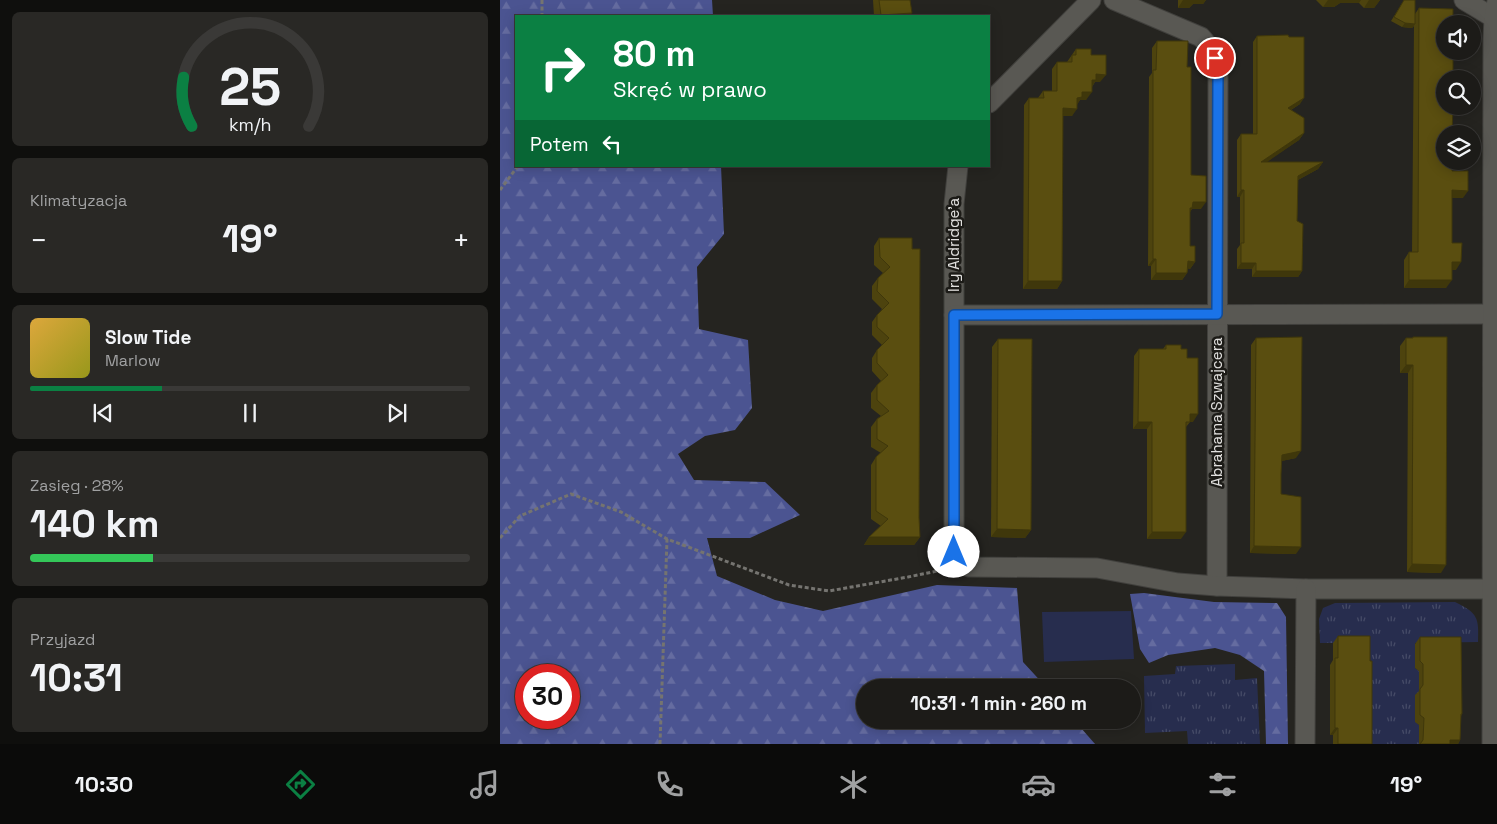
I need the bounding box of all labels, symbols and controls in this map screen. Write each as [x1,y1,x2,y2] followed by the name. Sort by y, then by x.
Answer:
[1436,15,1481,170] map controls
[1436,15,1481,60] button: sound
[613,32,695,76] text: 80 m
[530,35,595,100] icon: right
[1194,37,1236,79] pin
[1201,44,1229,72] icon: arrive
[219,54,281,120] text: 25
[1436,70,1481,115] button: search
[613,75,767,103] text: Skręć w prawo
[229,113,271,136] text: km/h
[1436,125,1481,170] button: layers
[598,130,626,158] icon: left
[530,132,588,157] text: Potem
[30,190,127,211] text: Klimatyzacja
[944,198,963,292] street label: Iry Aldridge’a
[222,215,278,263] text: 19°
[30,222,47,258] text: −
[453,222,470,258] text: +
[105,325,191,350] text: Slow Tide
[1207,337,1226,487] street label: Abrahama Szwajcera
[105,350,161,371] text: Marlow
[89,399,117,427] icon: previous
[236,399,264,427] icon: pause
[383,399,411,427] icon: next
[30,475,124,496] text: Zasięg · 28%
[30,500,160,548] text: 140 km
[927,525,979,577] position arrow
[30,629,95,650] text: Przyjazd
[30,654,123,702] text: 10:31
[515,664,580,729] speed limit sign: 30
[910,691,1087,716] text: 10:31 · 1 min · 260 m
[283,767,318,802] icon: directions
[467,767,502,802] icon: music
[652,767,687,802] icon: phone
[836,767,871,802] icon: climate
[1021,767,1056,802] icon: car
[1205,767,1240,802] icon: filters
[75,770,133,798] text: 10:30
[1390,770,1422,798] text: 19°

